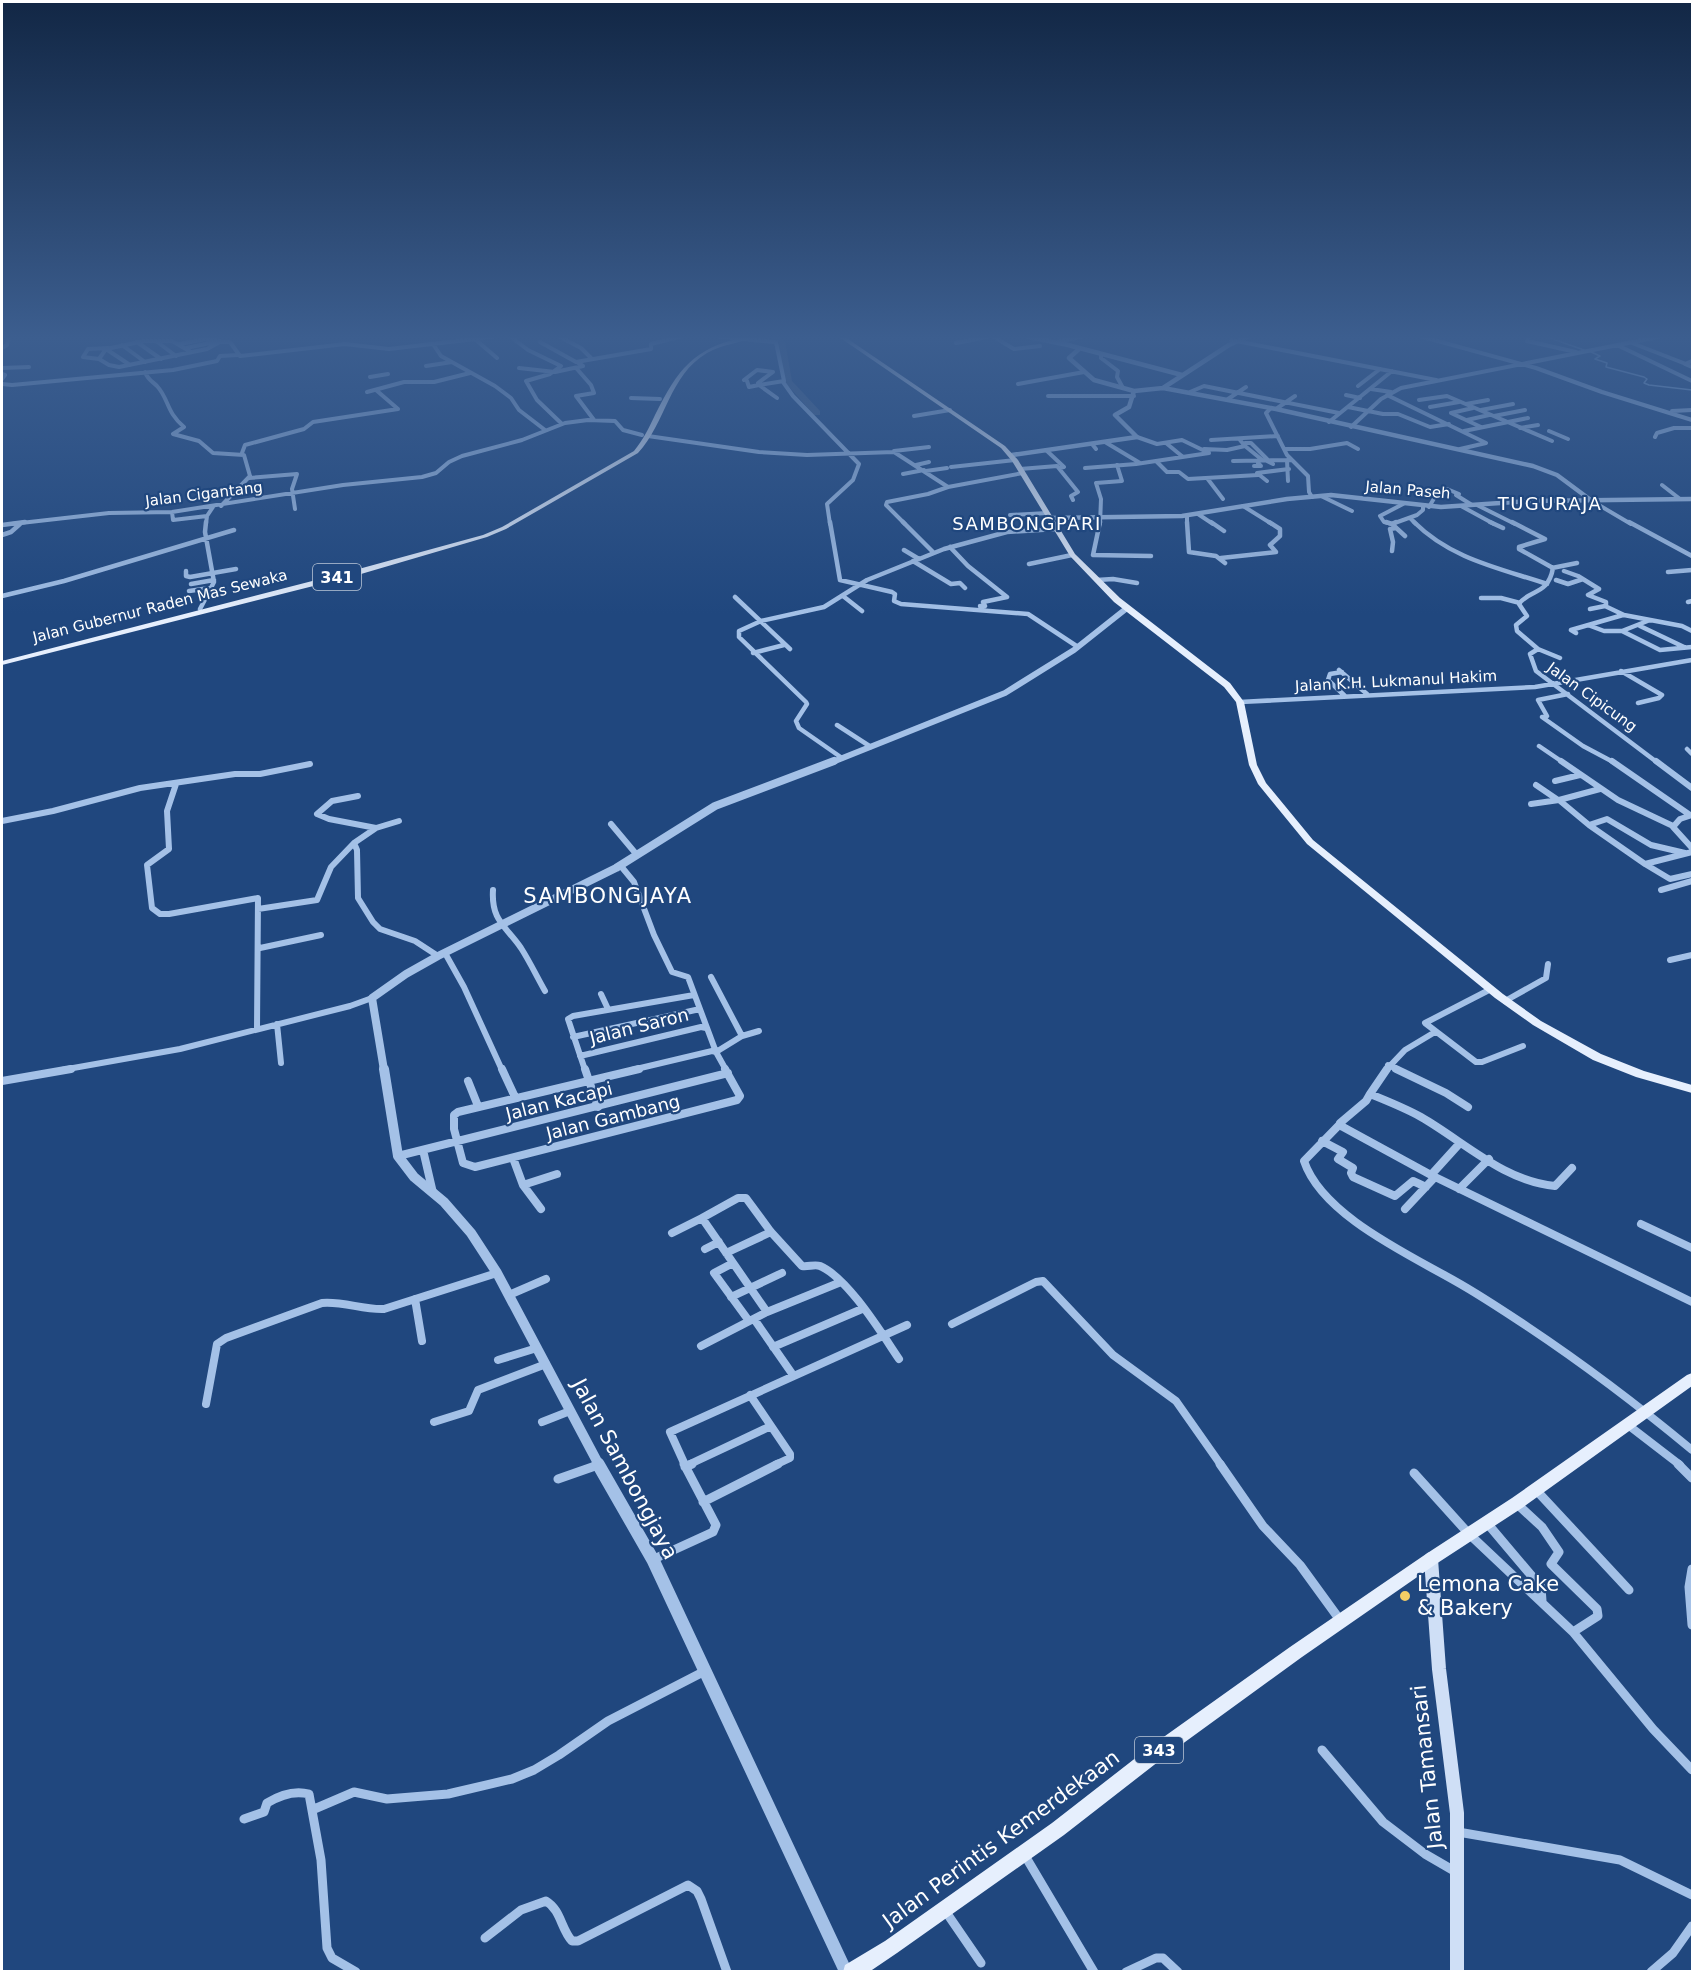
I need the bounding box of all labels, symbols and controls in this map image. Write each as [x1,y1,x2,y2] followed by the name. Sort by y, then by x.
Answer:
[1364,477,1451,503] street label: Jalan Paseh
[143,478,264,510] street label: Jalan Cigantang
[1497,493,1602,514] district label: TUGURAJA
[952,513,1102,534] district label: SAMBONGPARI
[313,564,361,590] road number: 341
[30,566,289,647] street label: Jalan Gubernur Raden Mas Sewaka
[1543,658,1640,736] street label: Jalan Cipicung
[1293,667,1498,695] street label: Jalan K.H. Lukmanul Hakim
[523,884,693,908] district label: SAMBONGJAYA
[586,1004,691,1049] street label: Jalan Saron
[502,1078,615,1125] street label: Jalan Kacapi
[543,1090,682,1144] street label: Jalan Gambang
[566,1373,683,1563] street label: Jalan Sambongjaya
[1417,1572,1559,1620] place label: Lemona Cake & Bakery
[1398,1589,1412,1603] marker: Lemona Cake & Bakery
[1406,1684,1448,1852] street label: Jalan Tamansari
[1135,1737,1183,1763] road number: 343
[876,1745,1124,1934] street label: Jalan Perintis Kemerdekaan

